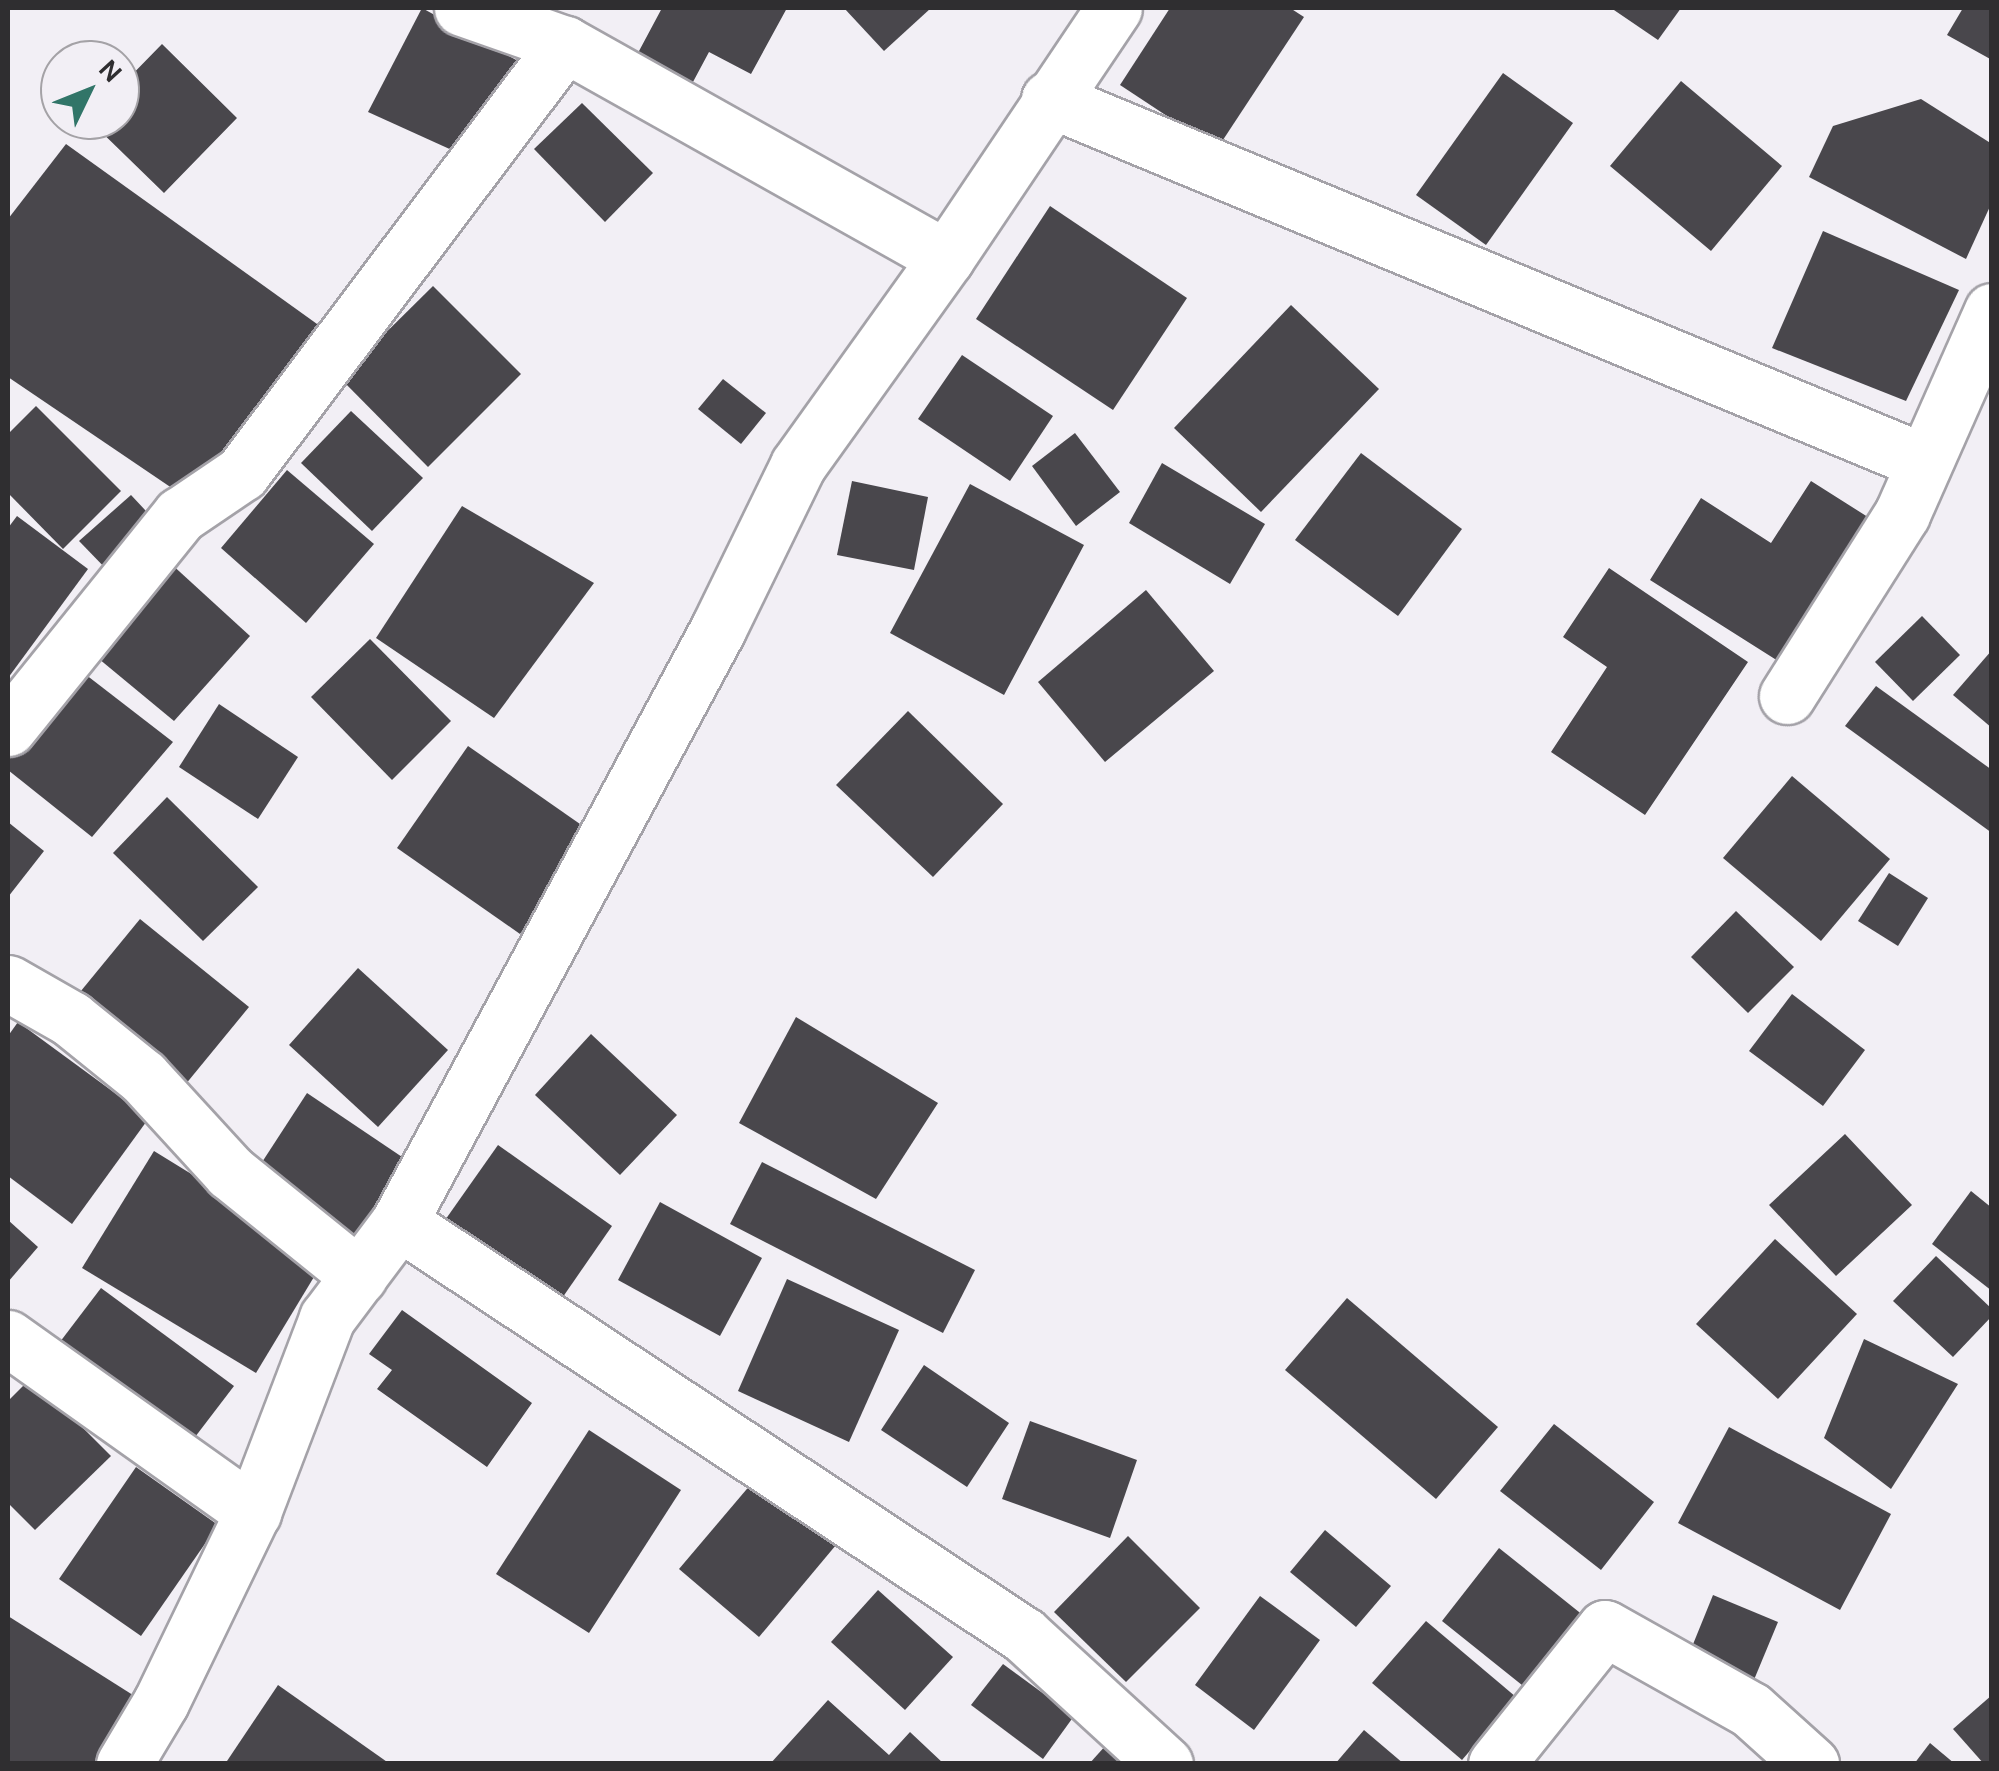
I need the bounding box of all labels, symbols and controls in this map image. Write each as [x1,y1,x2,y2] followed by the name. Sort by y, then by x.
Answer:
[40,40,140,140] north arrow
[92,52,130,89] text: N

